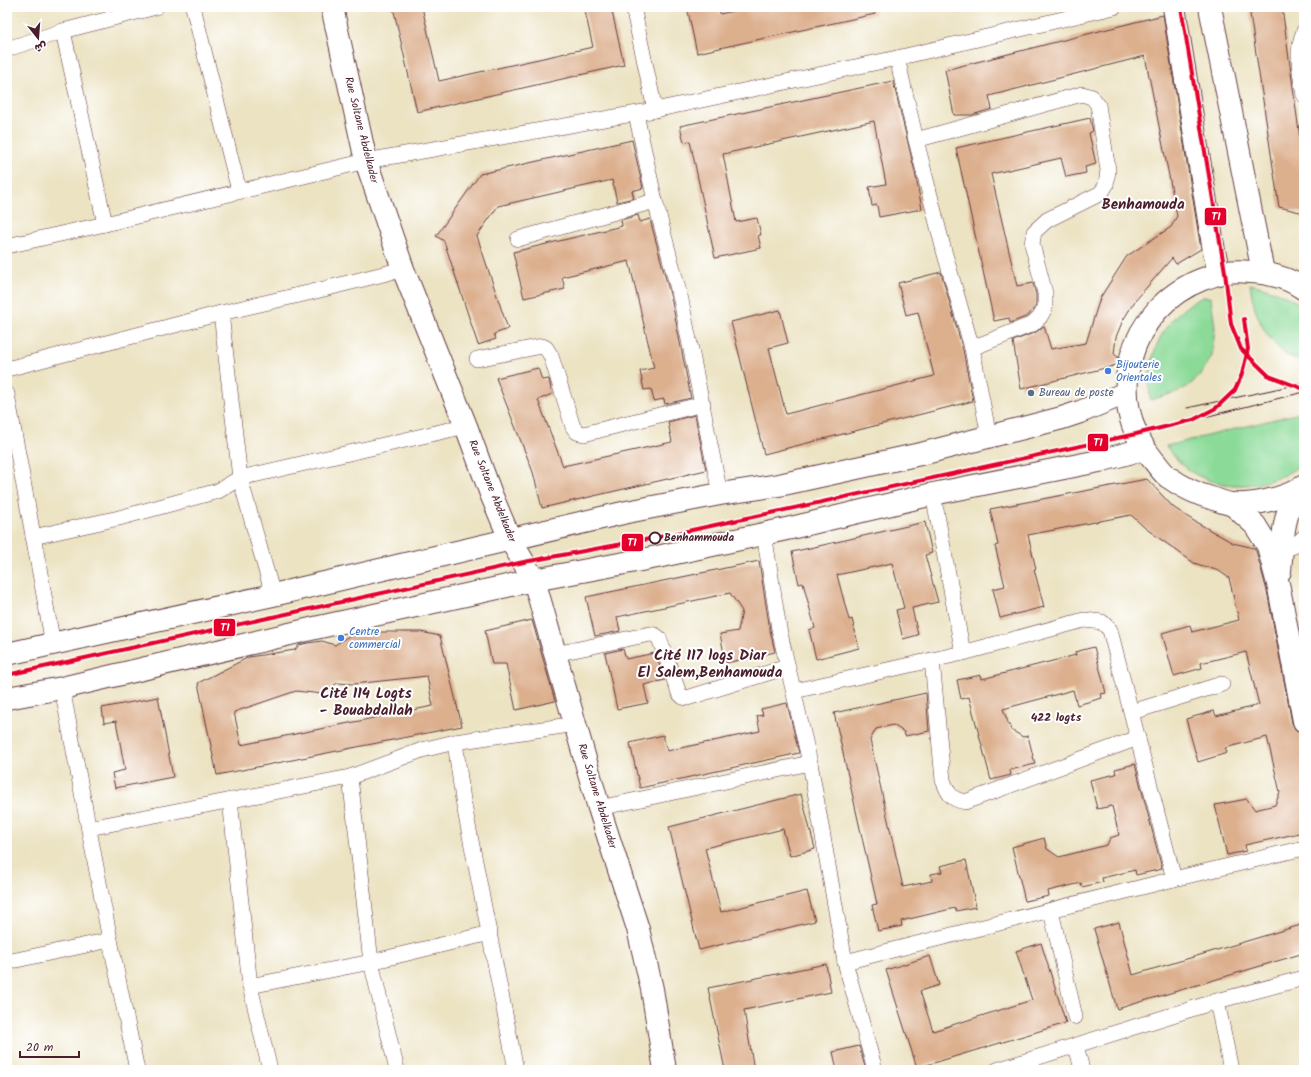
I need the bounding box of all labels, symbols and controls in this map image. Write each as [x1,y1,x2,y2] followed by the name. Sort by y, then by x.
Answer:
[18,18,58,58] north arrow
[32,36,49,57] text: ش
[339,75,383,186] street label: Rue Soltane Abdelkader
[1101,193,1185,217] district label: Benhamouda
[1204,207,1227,226] line badge: T1
[1211,208,1221,226] text: T1
[1116,356,1162,387] place label: Bijouterie Orientales
[1103,366,1113,376] marker: Bijouterie Orientales
[1039,384,1114,402] place label: Bureau de poste
[1026,388,1036,398] marker: Bureau de poste
[1087,433,1109,452] line badge: T1
[1093,434,1103,452] text: T1
[463,437,521,546] street label: Rue Soltane Abdelkader
[664,529,734,547] place label: Benhammouda
[648,531,662,545] marker: Benhammouda
[621,533,644,552] line badge: T1
[627,534,637,552] text: T1
[213,618,236,637] line badge: T1
[220,619,230,637] text: T1
[349,623,401,654] place label: Centre commercial
[336,633,346,643] marker: Centre commercial
[638,644,783,685] district label: Cité 117 logs Diar El Salem,Benhamouda
[319,682,413,723] district label: Cité 114 Logts - Bouabdallah
[1031,708,1082,727] district label: 422 logts
[572,741,622,852] street label: Rue Soltane Abdelkader
[20,1033,79,1059] scale bar
[26,1038,54,1057] text: 20 m

